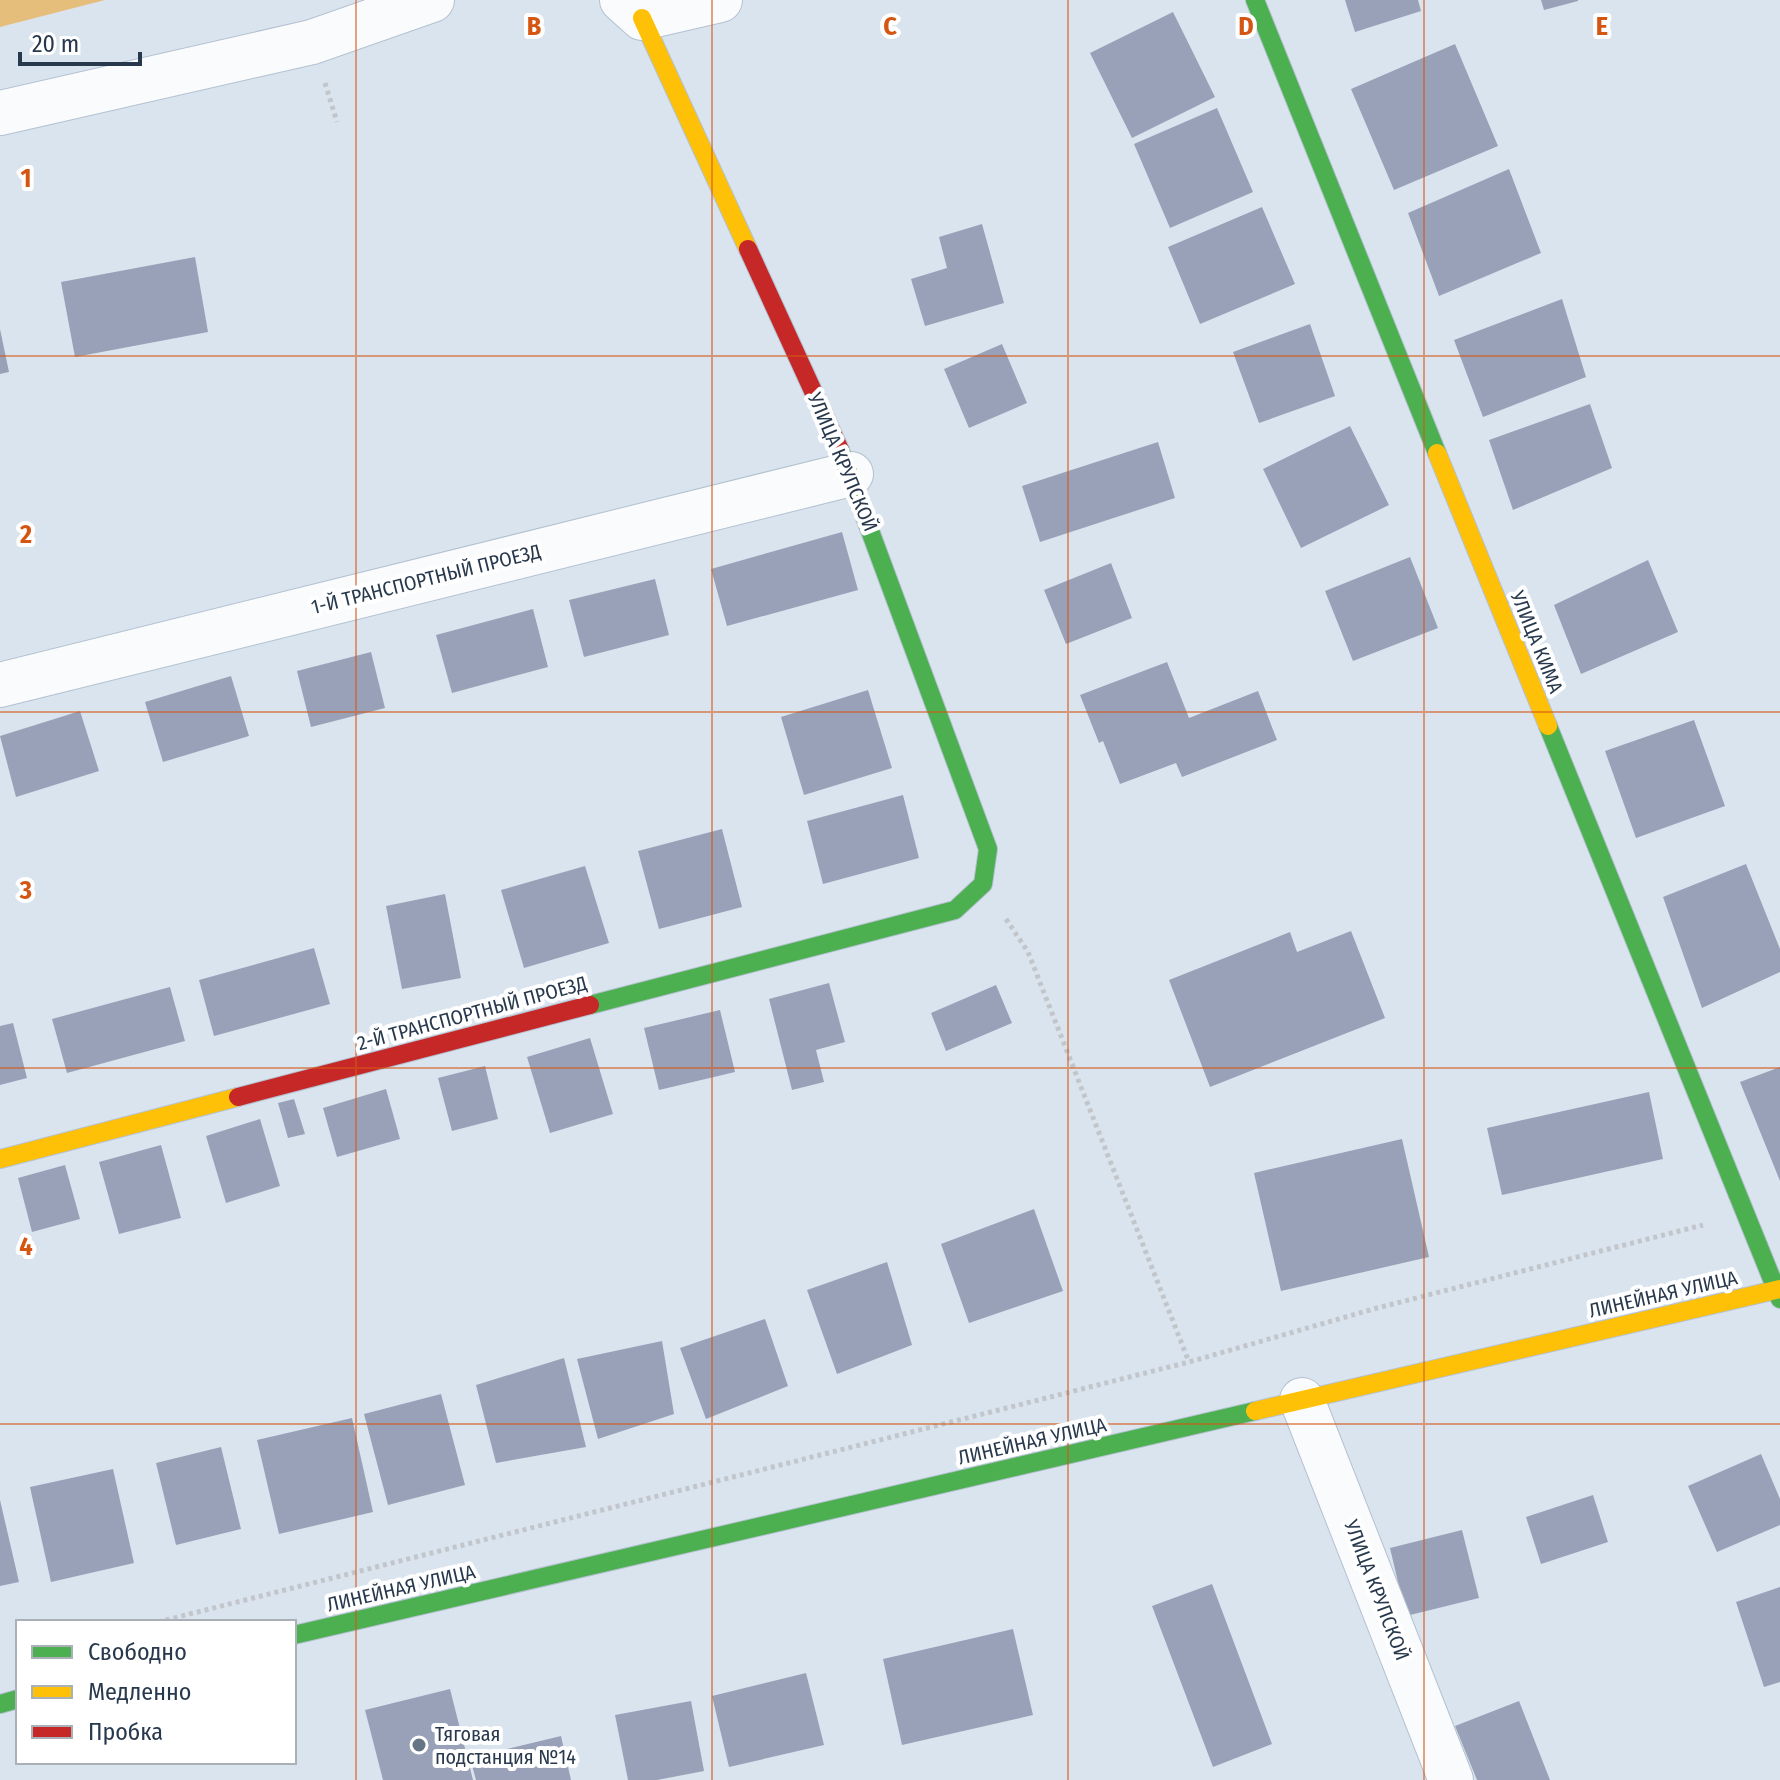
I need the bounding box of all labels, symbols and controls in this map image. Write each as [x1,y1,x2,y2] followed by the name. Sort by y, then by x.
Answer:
[527,11,542,42] text: B
[883,11,897,42] text: C
[1238,11,1254,42] text: D
[1596,11,1608,42] text: E
[20,16,140,66] scale bar
[32,30,79,58] text: 20 m
[21,163,32,194] text: 1
[803,388,883,535] street label: УЛИЦА КРУПСКОЙ
[19,519,32,550] text: 2
[309,539,543,619] street label: 1-Й ТРАНСПОРТНЫЙ ПРОЕЗД
[1505,586,1569,697] street label: УЛИЦА КИМА
[19,875,32,906] text: 3
[355,971,589,1055] street label: 2-Й ТРАНСПОРТНЫЙ ПРОЕЗД
[19,1231,33,1262] text: 4
[1586,1265,1740,1323] street label: ЛИНЕЙНАЯ УЛИЦА
[955,1412,1109,1470] street label: ЛИНЕЙНАЯ УЛИЦА
[1339,1516,1415,1664] street label: УЛИЦА КРУПСКОЙ
[324,1559,478,1617] street label: ЛИНЕЙНАЯ УЛИЦА
[16,1620,296,1764] legend
[88,1638,187,1666] text: Свободно
[88,1678,191,1706] text: Медленно
[88,1718,163,1746] text: Пробка
[435,1722,576,1769] place label: Тяговая подстанция №14
[410,1736,428,1754] marker: Тяговая подстанция №14

